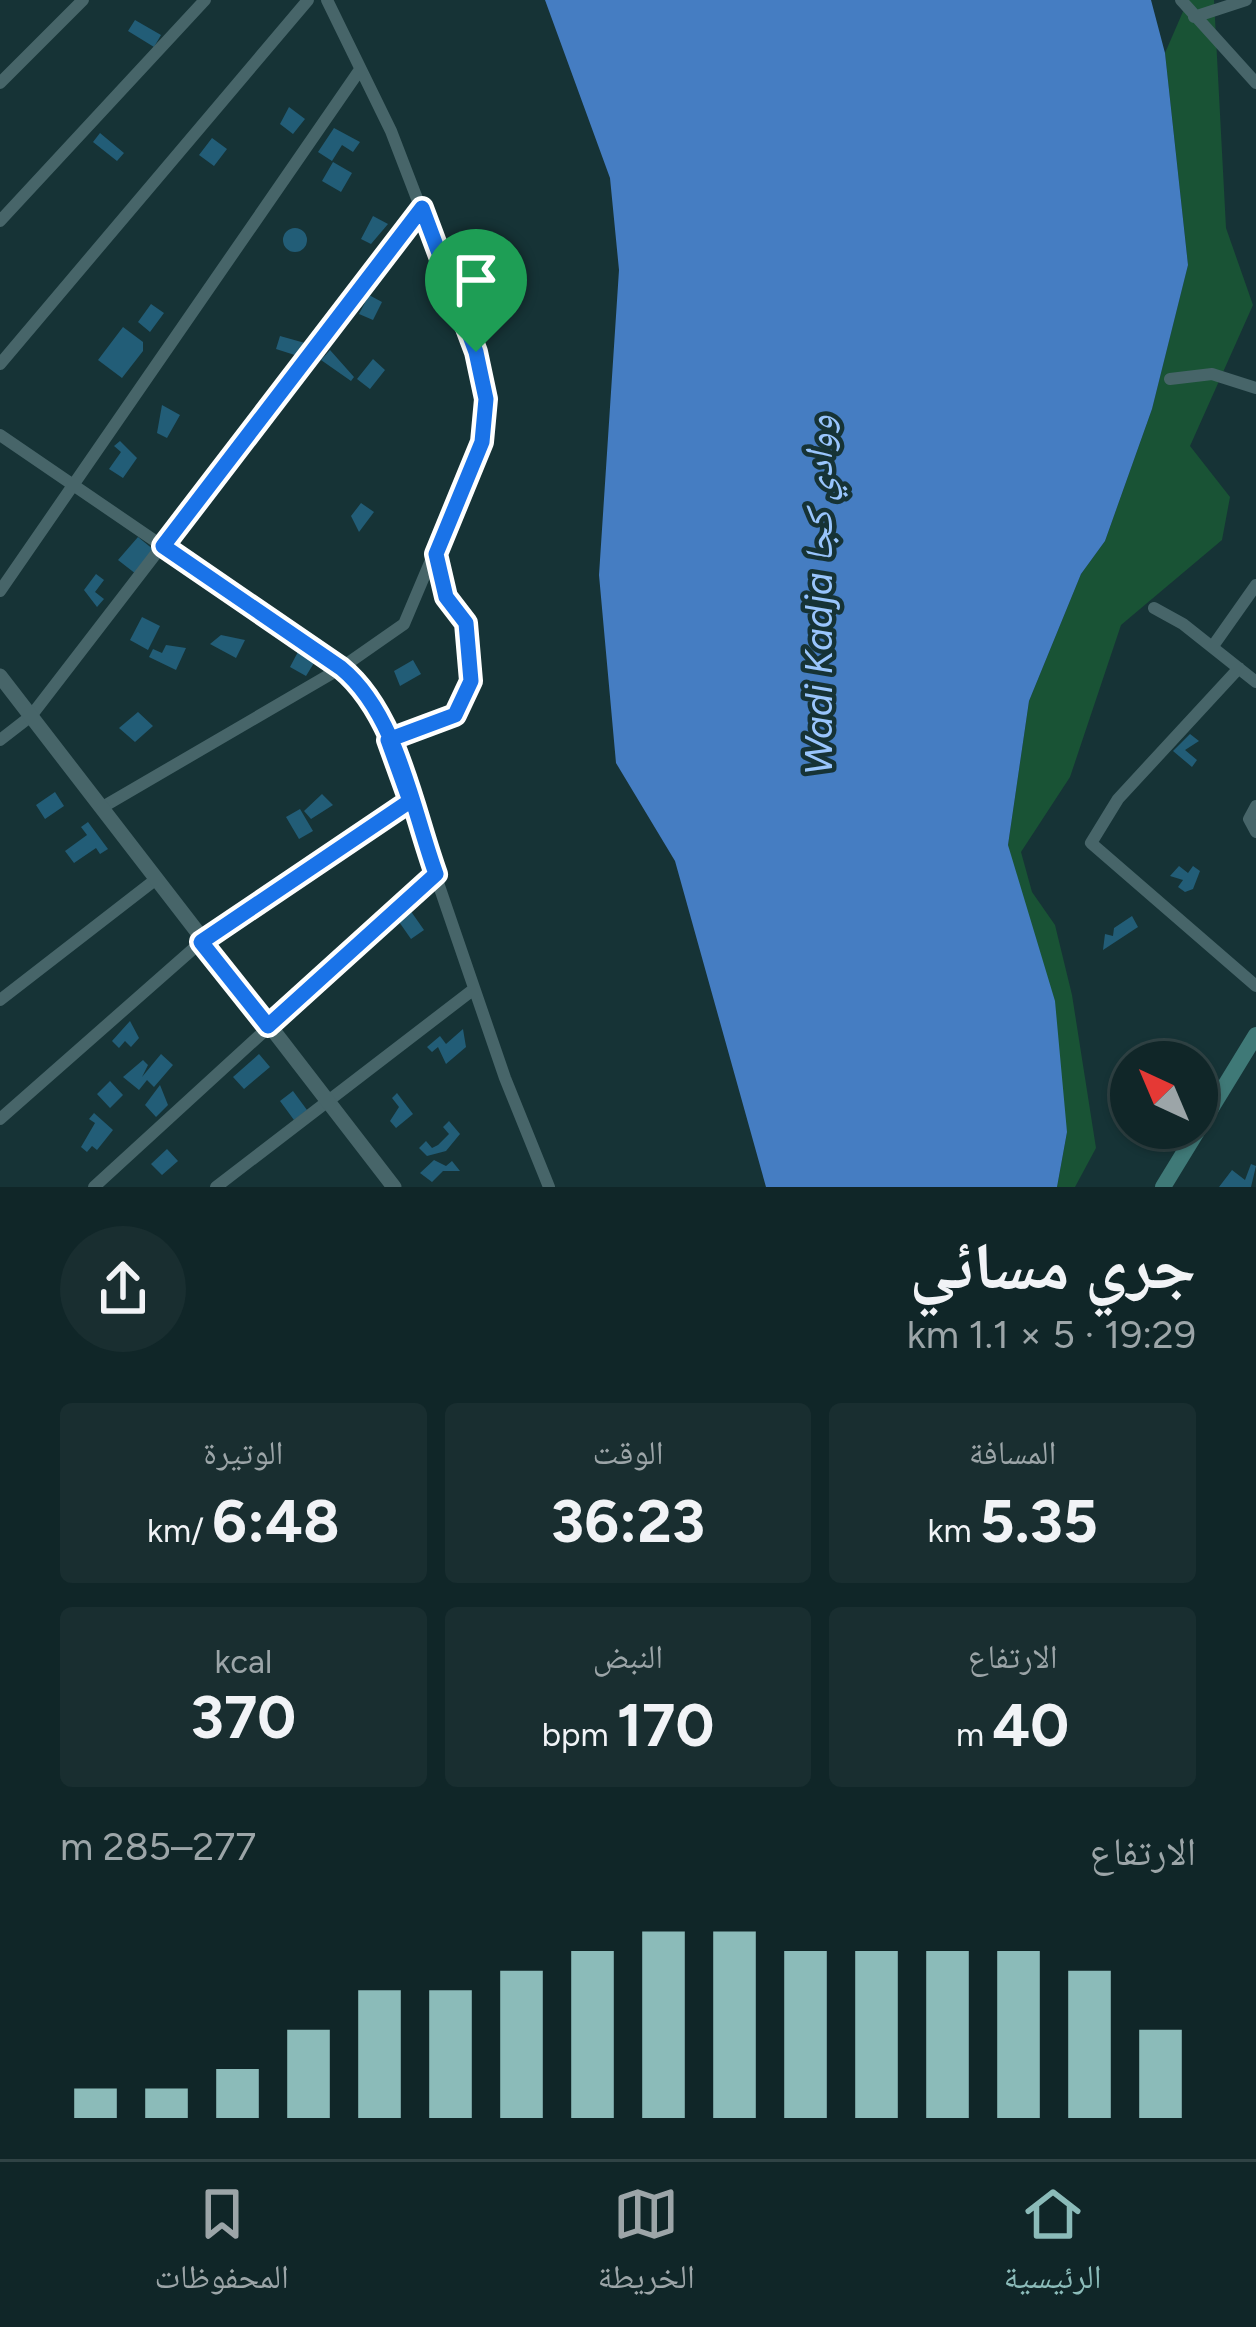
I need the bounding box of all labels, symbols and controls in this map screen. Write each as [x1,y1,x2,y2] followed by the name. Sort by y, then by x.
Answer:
[425,229,527,352] pin
[443,247,509,313] icon: arrive
[795,415,849,775] water label: Wadi Kadja ووادي كجا
[1110,1041,1218,1149] north arrow
[1110,1041,1218,1149] map controls
[60,1226,186,1352] button: share
[909,1226,1196,1306] text: جري مسائي
[907,1311,1196,1358] text: 19:29 · 5 × 1.1 km
[203,1433,283,1472] text: الوتيرة
[592,1433,664,1472] text: الوقت
[969,1433,1056,1472] text: المسافة
[212,1485,340,1557] text: 6:48
[551,1485,705,1557] text: 36:23
[980,1485,1098,1557] text: 5.35
[147,1511,212,1550] text: /km
[928,1511,980,1550] text: km
[593,1637,663,1676] text: النبض
[968,1637,1058,1676] text: الارتفاع
[215,1642,272,1681] text: kcal
[191,1681,296,1753] text: 370
[617,1689,714,1761] text: 170
[992,1689,1069,1761] text: 40
[542,1715,617,1754] text: bpm
[956,1715,992,1754] text: m
[60,1823,256,1870] text: 277–285 m
[1090,1828,1196,1875] text: الارتفاع
[154,2181,289,2309] tab: المحفوظات
[598,2181,695,2309] tab: الخريطة
[1004,2181,1102,2309] tab: الرئيسية

